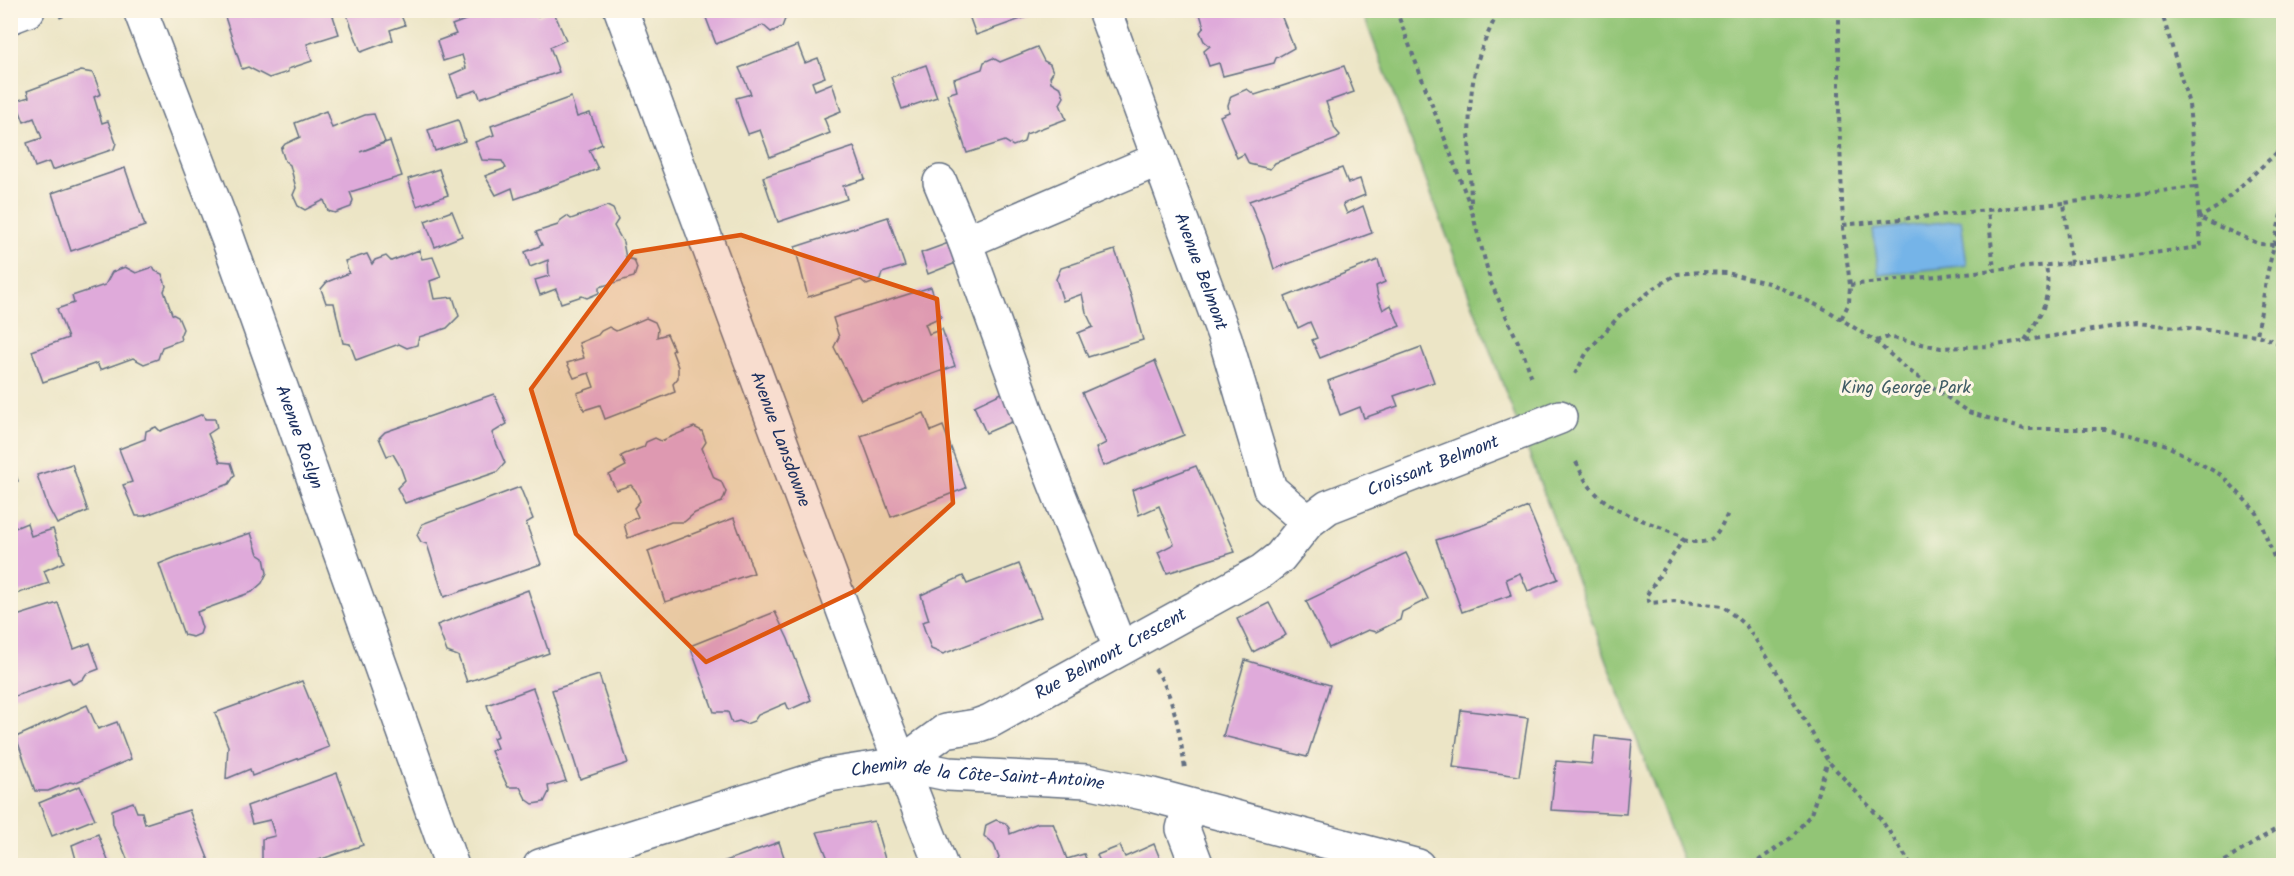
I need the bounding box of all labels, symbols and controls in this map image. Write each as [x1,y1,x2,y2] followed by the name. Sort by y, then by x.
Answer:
[1166,209,1236,336] street label: Avenue Belmont
[742,368,818,512] street label: Avenue Lansdowne
[1841,374,1972,403] park label: King George Park
[267,381,331,494] street label: Avenue Roslyn
[1363,427,1504,505] street label: Croissant Belmont
[1029,600,1193,708] street label: Rue Belmont Crescent
[849,749,1107,799] street label: Chemin de la Côte-Saint-Antoine

